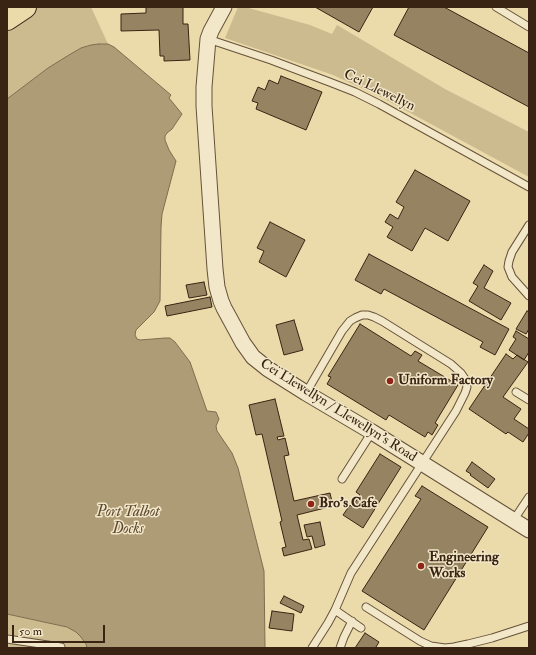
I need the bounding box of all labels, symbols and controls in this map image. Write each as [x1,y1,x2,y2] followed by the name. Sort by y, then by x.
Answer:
[341,67,417,115] street label: Cei Llewellyn
[257,356,419,466] street label: Cei Llewellyn / Llewellyn's Road
[398,373,493,389] place label: Uniform Factory
[385,376,395,386] marker: Uniform Factory
[319,496,377,512] place label: Bro's Cafe
[306,499,316,509] marker: Bro's Cafe
[96,504,160,539] water label: Port Talbot Docks
[429,550,499,582] place label: Engineering Works
[416,561,426,571] marker: Engineering Works
[14,617,107,643] scale bar
[19,624,42,639] text: 50 m

